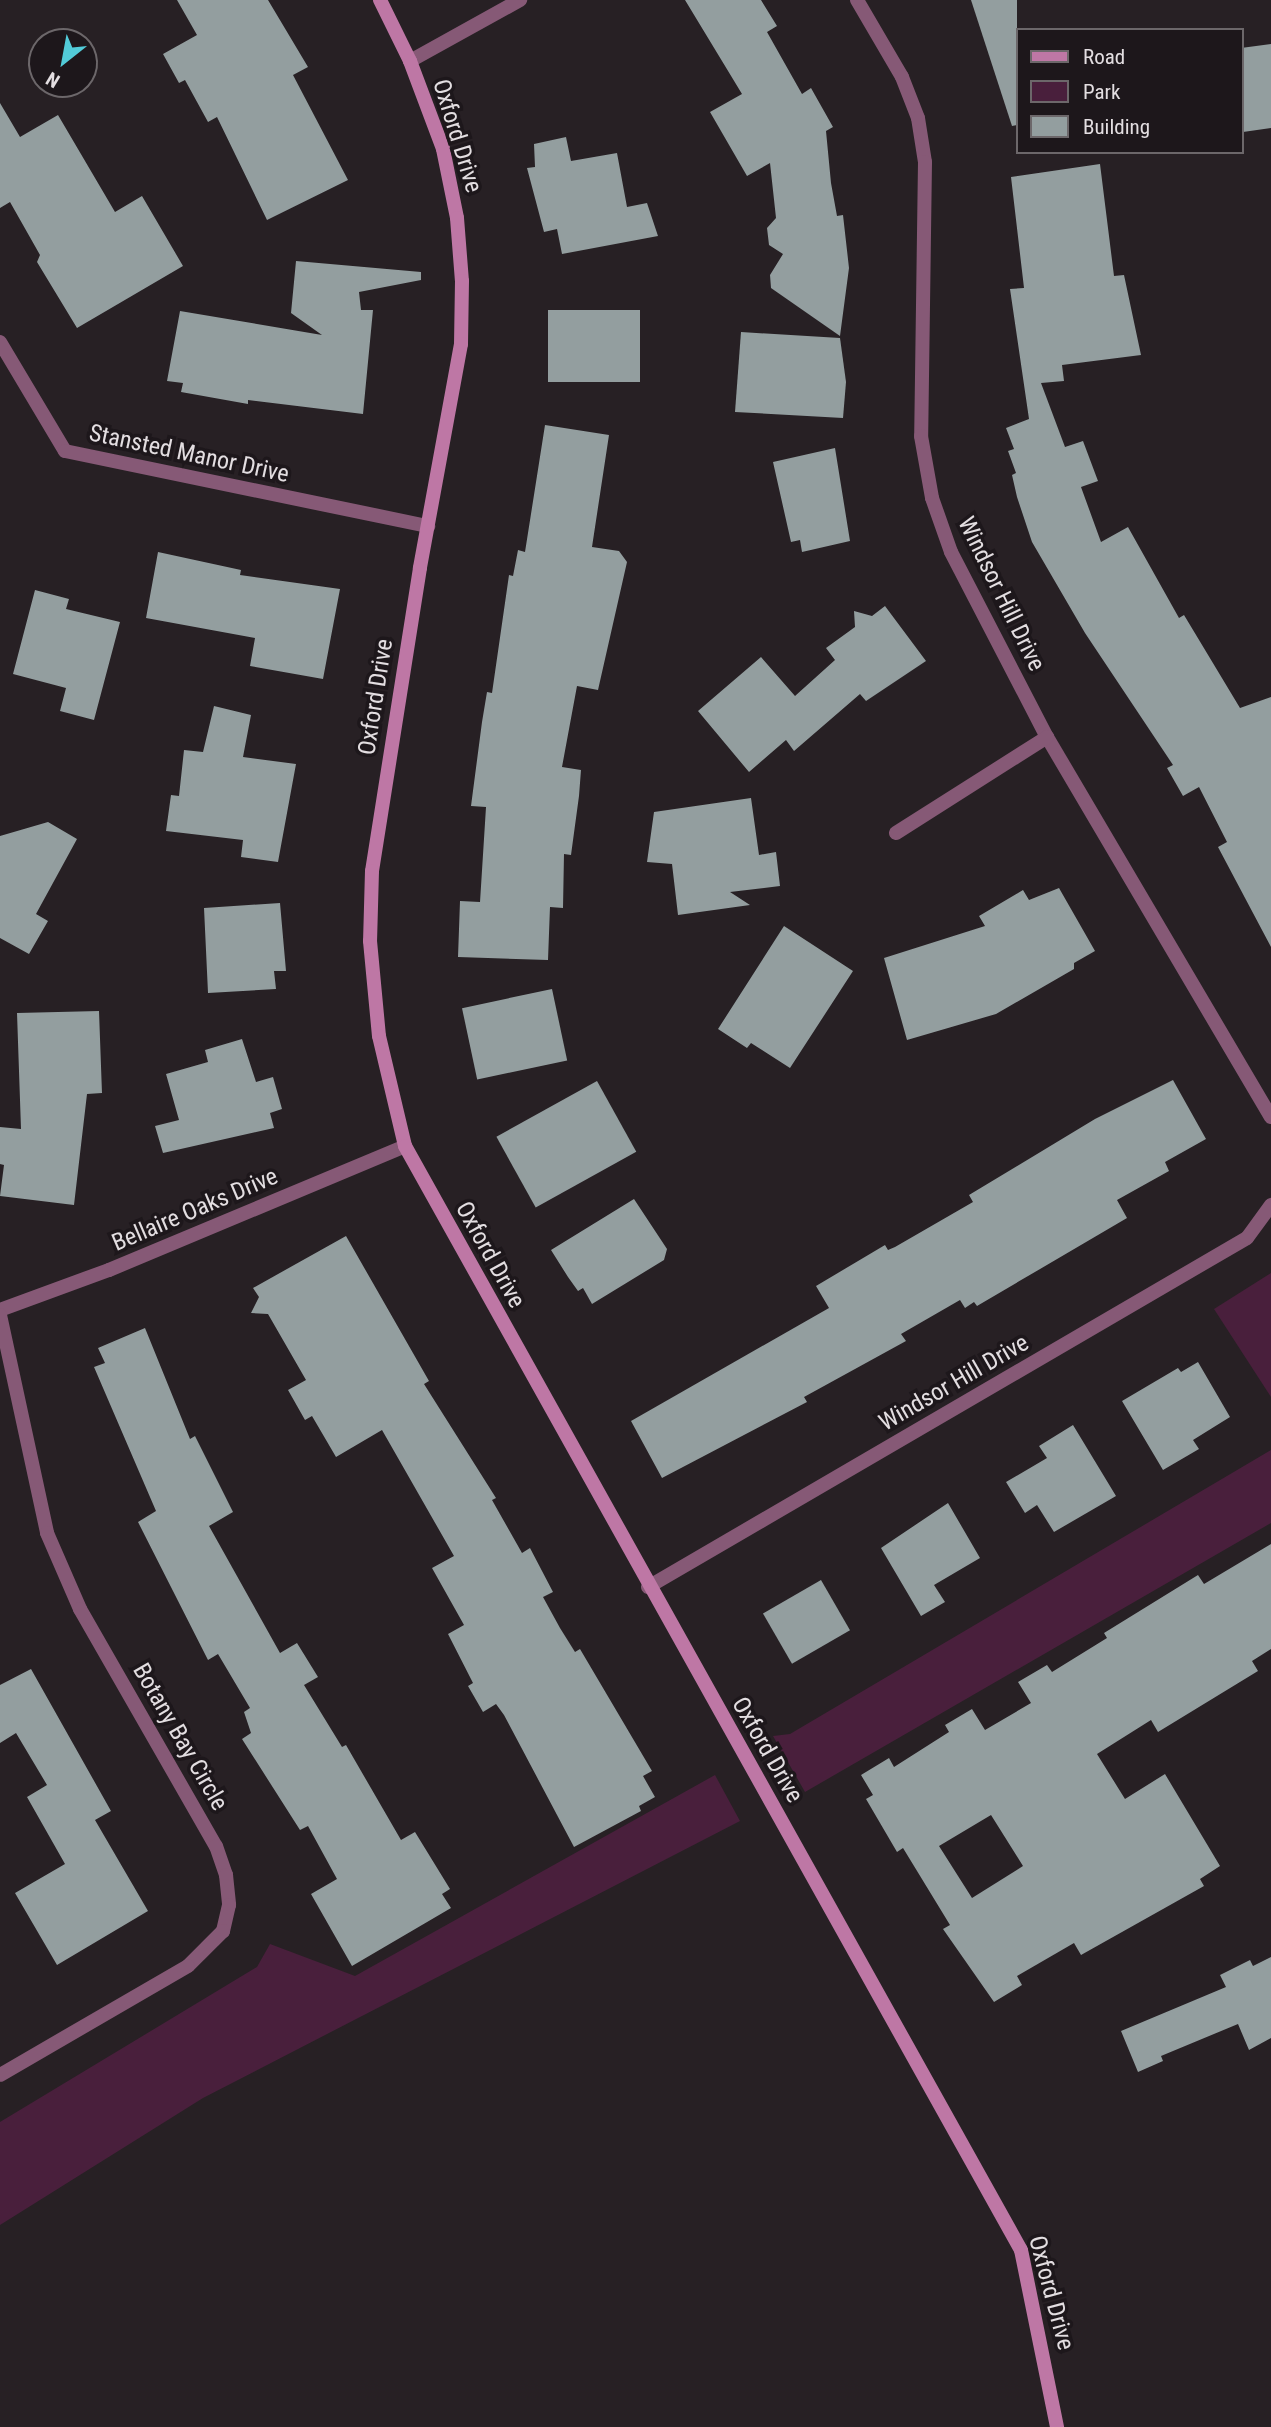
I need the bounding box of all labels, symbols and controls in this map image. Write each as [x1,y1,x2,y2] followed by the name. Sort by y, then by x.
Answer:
[28,28,98,98] north arrow
[1016,28,1243,154] legend
[1083,45,1125,69] text: Road
[42,67,64,93] text: N
[426,76,488,196] street label: Oxford Drive
[1083,80,1120,104] text: Park
[1083,115,1150,139] text: Building
[87,419,291,489] street label: Stansted Manor Drive
[951,512,1051,676] street label: Windsor Hill Drive
[353,637,399,757] street label: Oxford Drive
[108,1162,282,1258] street label: Bellaire Oaks Drive
[449,1197,531,1313] street label: Oxford Drive
[874,1329,1034,1437] street label: Windsor Hill Drive
[126,1658,234,1816] street label: Botany Bay Circle
[725,1692,809,1808] street label: Oxford Drive
[1022,2233,1080,2353] street label: Oxford Drive

